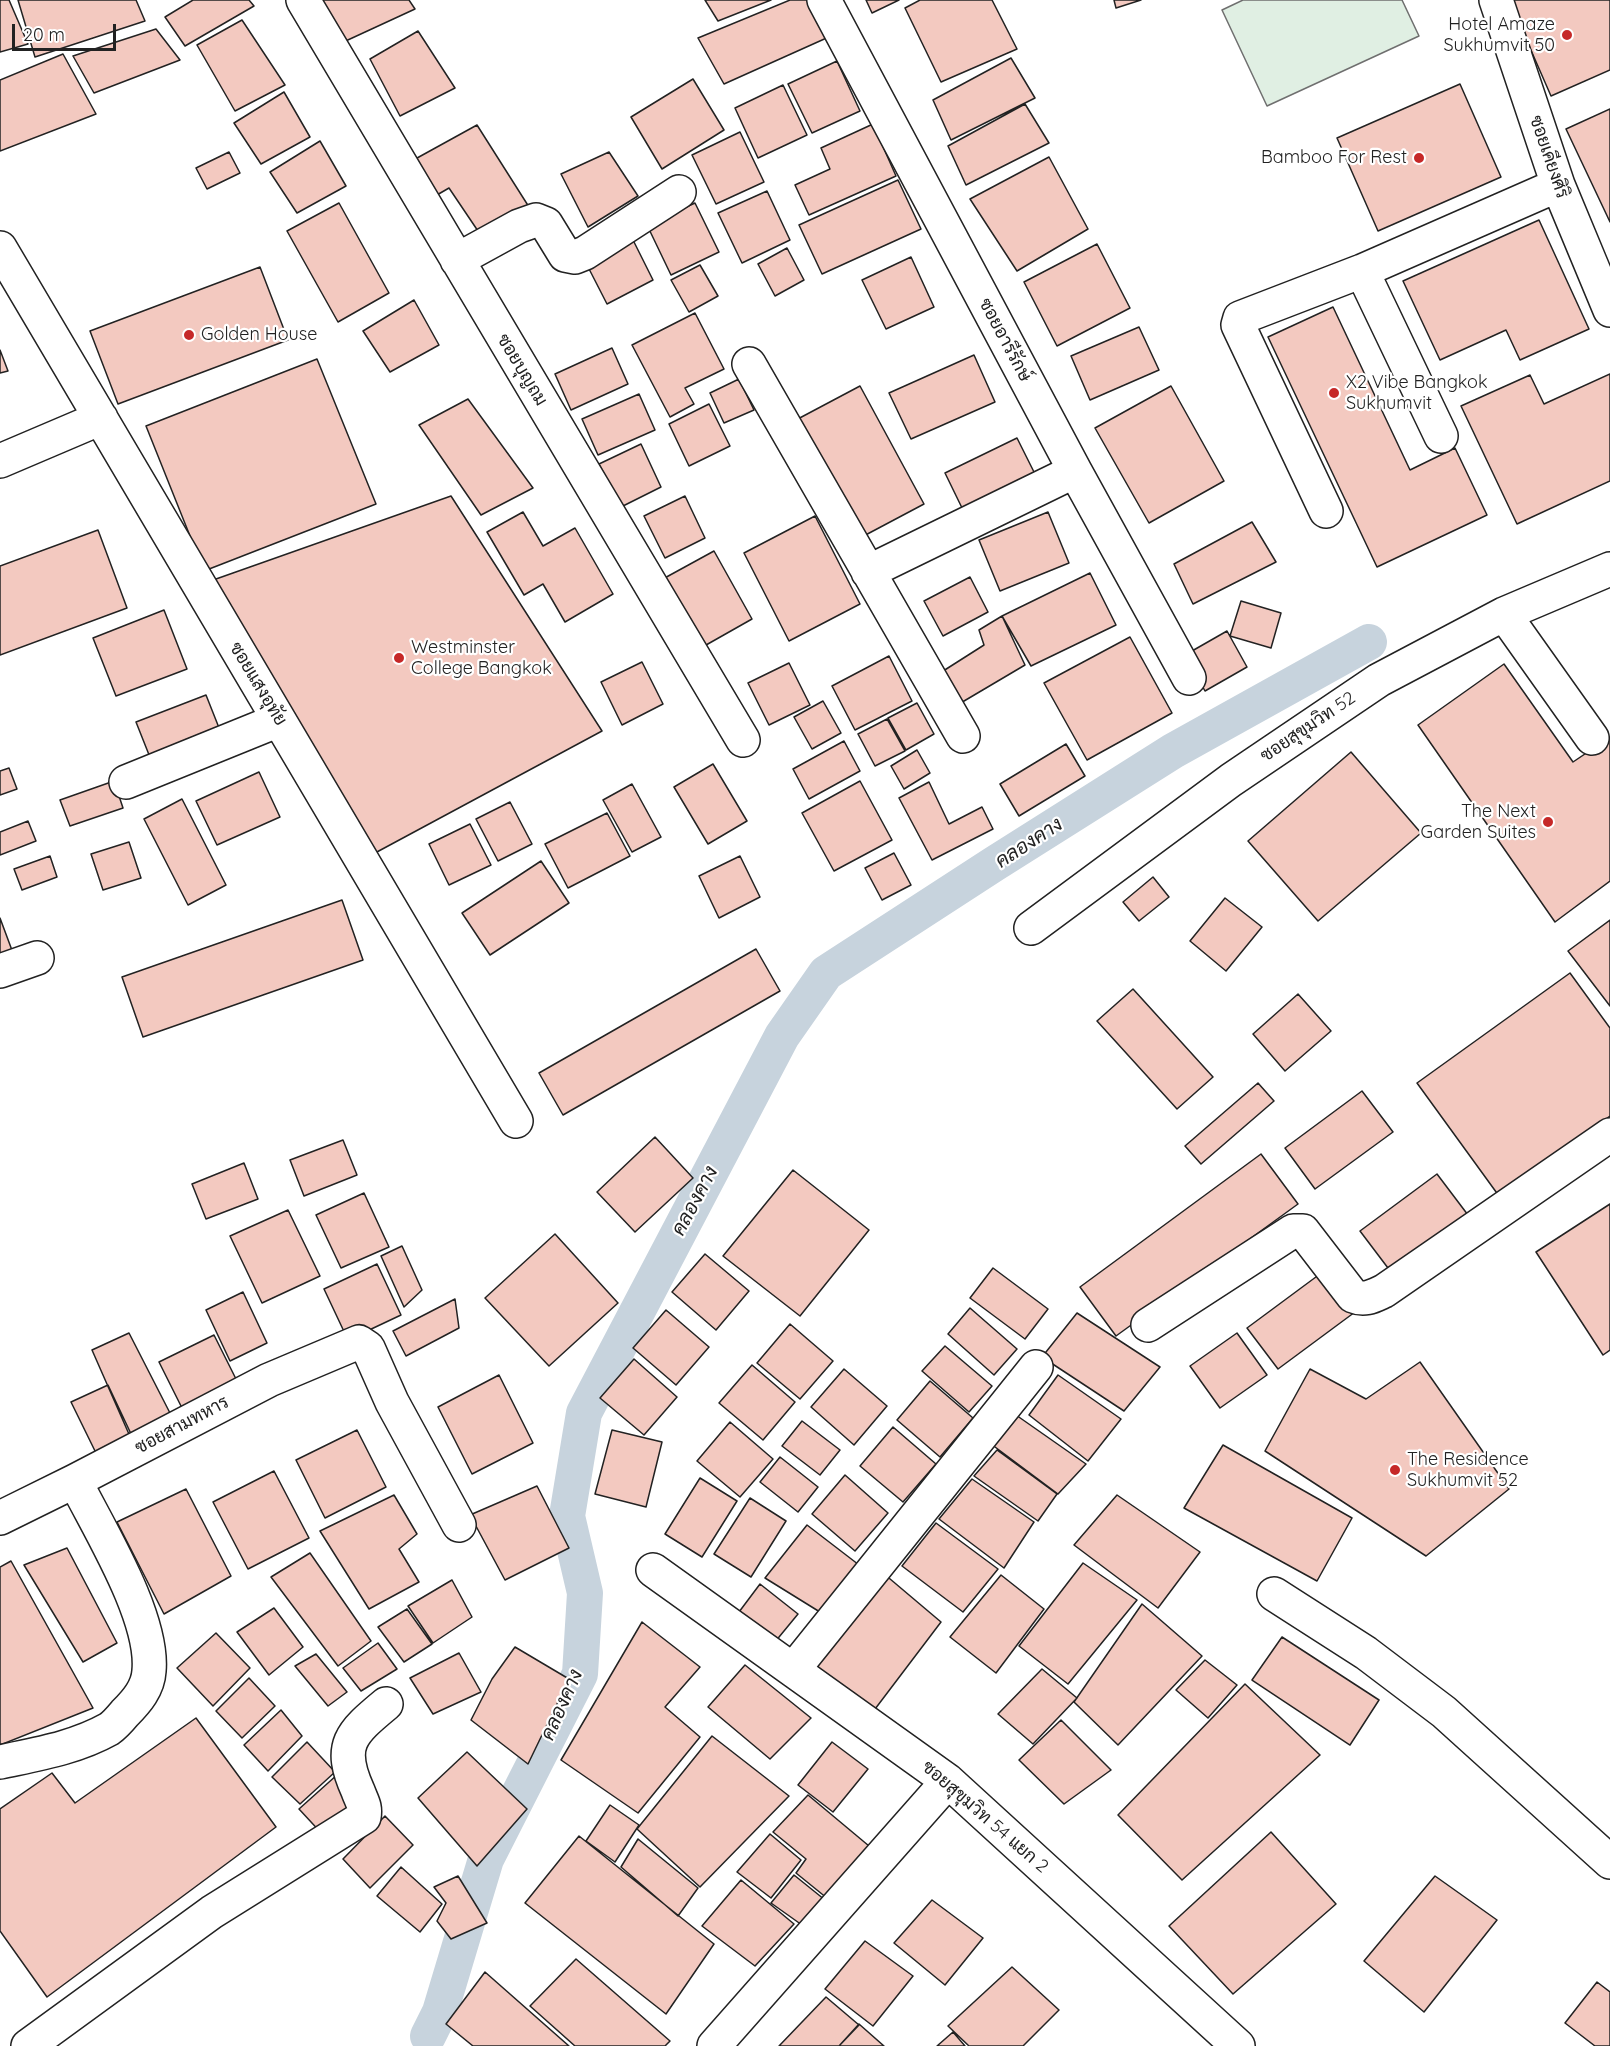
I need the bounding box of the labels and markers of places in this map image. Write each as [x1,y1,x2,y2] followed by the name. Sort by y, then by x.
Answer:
[1443,14,1555,57] place label: Hotel Amaze Sukhumvit 50
[1560,28,1574,42] marker: Hotel Amaze Sukhumvit 50
[1261,147,1407,169] place label: Bamboo For Rest
[1412,151,1426,165] marker: Bamboo For Rest
[201,324,317,346] place label: Golden House
[182,328,196,342] marker: Golden House
[1346,372,1488,415] place label: X2 Vibe Bangkok Sukhumvit
[1327,386,1341,400] marker: X2 Vibe Bangkok Sukhumvit
[411,637,552,680] place label: Westminster College Bangkok
[392,651,406,665] marker: Westminster College Bangkok
[1421,801,1536,844] place label: The Next Garden Suites
[1541,815,1555,829] marker: The Next Garden Suites
[1407,1449,1529,1492] place label: The Residence Sukhumvit 52
[1388,1463,1402,1477] marker: The Residence Sukhumvit 52

